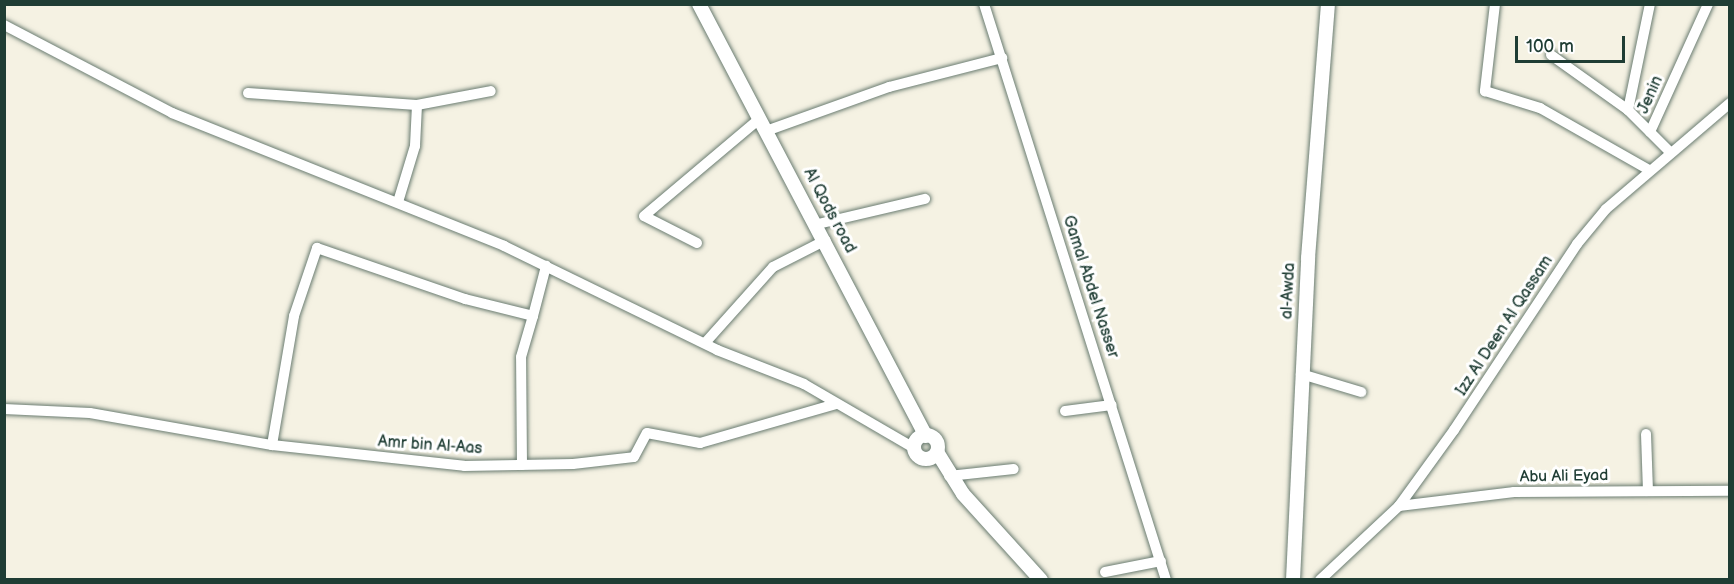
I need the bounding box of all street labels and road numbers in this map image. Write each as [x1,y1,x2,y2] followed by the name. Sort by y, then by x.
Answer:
[1634,73,1668,117] street label: Jenin
[799,165,859,257] street label: Al Qods road
[1058,213,1122,361] street label: Gamal Abdel Nasser
[1452,252,1558,400] street label: Izz Al Deen Al Qassam
[1278,262,1300,320] street label: al-Awda
[377,433,483,459] street label: Amr bin Al-Aas
[1519,467,1609,487] street label: Abu Ali Eyad

